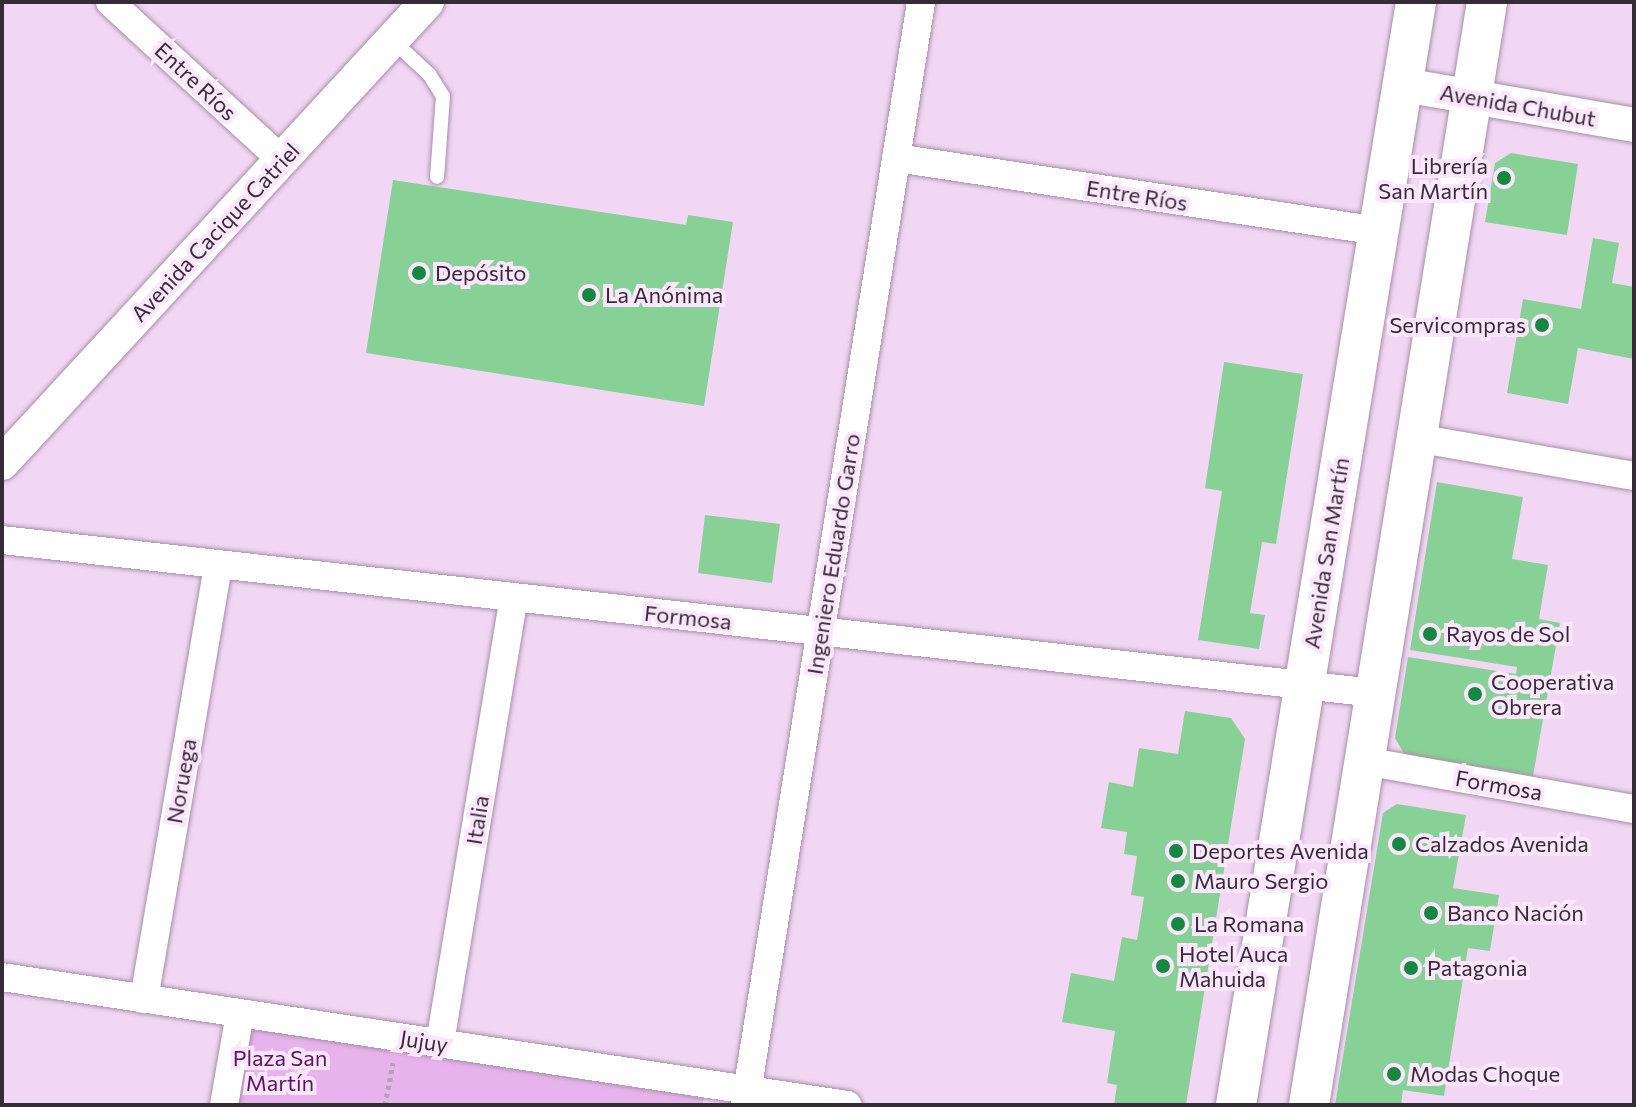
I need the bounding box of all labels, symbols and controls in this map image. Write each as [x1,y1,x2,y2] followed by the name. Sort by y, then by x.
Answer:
[150,36,242,126] street label: Entre Ríos
[1438,78,1598,132] street label: Avenida Chubut
[125,137,305,327] street label: Avenida Cacique Catriel
[1378,152,1488,204] place label: Librería San Martín
[1495,169,1513,187] marker: Librería San Martín
[1084,174,1190,216] street label: Entre Ríos
[435,260,526,286] place label: Depósito
[410,264,428,282] marker: Depósito
[605,282,723,308] place label: La Anónima
[580,286,598,304] marker: La Anónima
[1389,312,1526,338] place label: Servicompras
[1533,316,1551,334] marker: Servicompras
[801,432,865,676] street label: Ingeniero Eduardo Garro
[1298,456,1354,650] street label: Avenida San Martín
[643,599,733,635] street label: Formosa
[1446,621,1570,647] place label: Rayos de Sol
[1421,625,1439,643] marker: Rayos de Sol
[1491,668,1614,720] place label: Cooperativa Obrera
[1466,685,1484,703] marker: Cooperativa Obrera
[161,737,201,825] street label: Noruega
[1454,764,1544,806] street label: Formosa
[460,794,494,846] street label: Italia
[1415,831,1589,857] place label: Calzados Avenida
[1390,835,1408,853] marker: Calzados Avenida
[1192,838,1369,864] place label: Deportes Avenida
[1167,842,1185,860] marker: Deportes Avenida
[1194,868,1328,894] place label: Mauro Sergio
[1169,872,1187,890] marker: Mauro Sergio
[1447,900,1584,926] place label: Banco Nación
[1422,904,1440,922] marker: Banco Nación
[1194,911,1304,937] place label: La Romana
[1169,915,1187,933] marker: La Romana
[1179,940,1288,992] place label: Hotel Auca Mahuida
[1427,955,1527,981] place label: Patagonia
[1154,957,1172,975] marker: Hotel Auca Mahuida
[1402,959,1420,977] marker: Patagonia
[398,1024,450,1058] street label: Jujuy
[233,1044,327,1096] park label: Plaza San Martín
[1410,1061,1560,1087] place label: Modas Choque
[1385,1065,1403,1083] marker: Modas Choque

